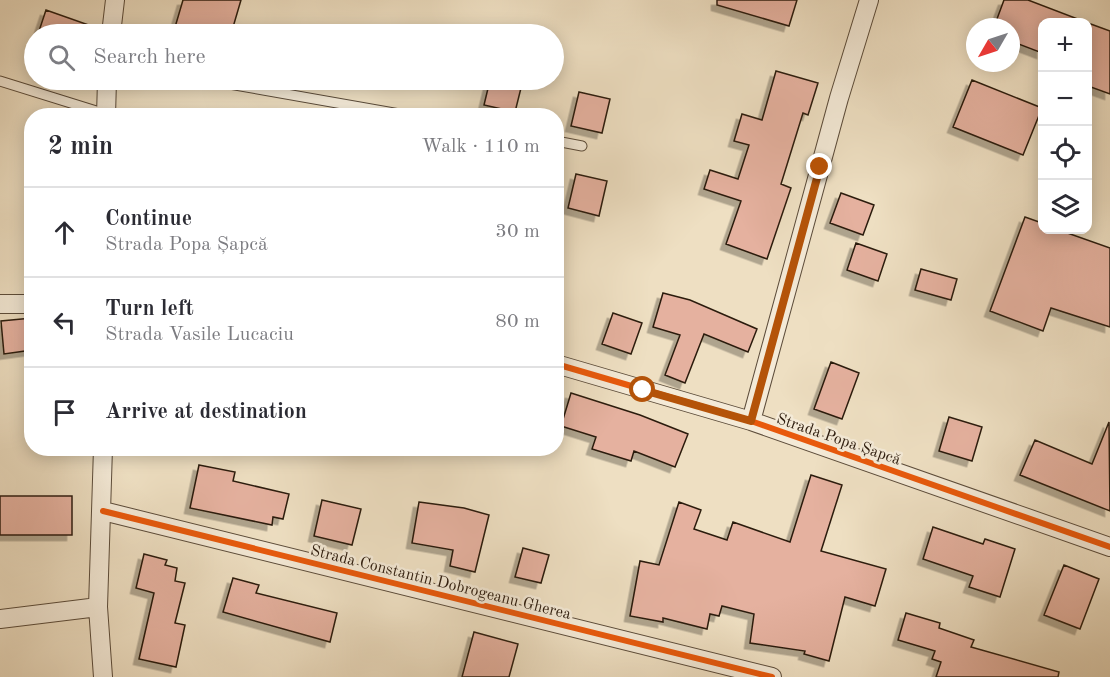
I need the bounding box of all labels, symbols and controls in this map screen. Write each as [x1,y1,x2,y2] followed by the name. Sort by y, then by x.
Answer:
[966,18,1020,72] north arrow
[1038,18,1092,234] map controls
[1038,18,1092,72] button: +
[24,24,564,90] search box
[45,41,78,74] icon: search
[93,46,206,68] text: Search here
[1038,72,1092,126] button: −
[1038,126,1092,180] button: locate
[48,134,113,160] text: 2 min
[421,137,540,157] text: Walk · 110 m
[806,153,832,179] route end
[1038,180,1092,234] button: layers
[105,208,192,230] text: Continue
[48,216,81,249] icon: ahead
[495,222,540,242] text: 30 m
[105,235,268,255] text: Strada Popa Șapcă
[105,298,194,320] text: Turn left
[48,306,81,339] icon: left
[495,312,540,332] text: 80 m
[105,325,294,345] text: Strada Vasile Lucaciu
[629,376,655,402] route start
[48,396,81,429] icon: arrive
[105,401,307,423] text: Arrive at destination
[774,411,903,470] street label: Strada Popa Șapcă
[308,543,573,623] street label: Strada Constantin Dobrogeanu Gherea

